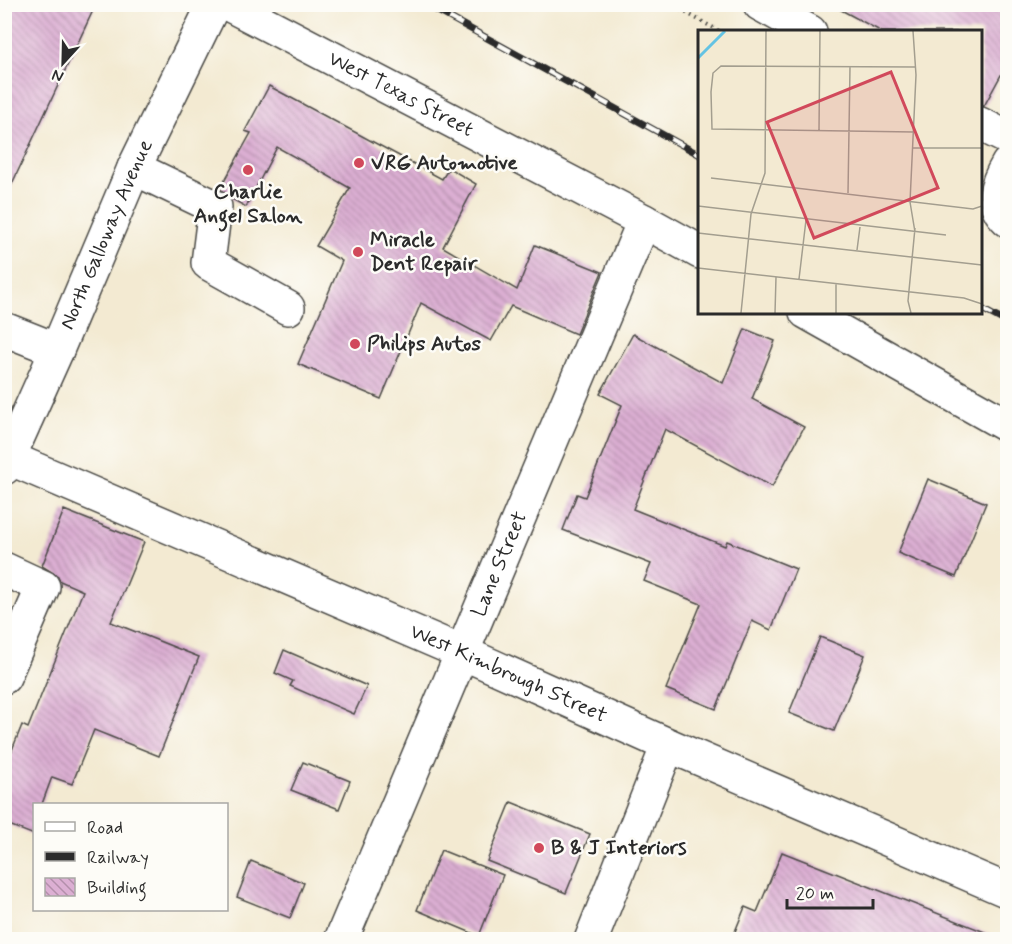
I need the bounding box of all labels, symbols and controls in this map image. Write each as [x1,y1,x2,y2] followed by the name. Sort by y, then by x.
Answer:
[698,30,982,314] inset map
[33,33,93,93] north arrow
[323,45,479,144] street label: West Texas Street
[49,64,67,87] text: N
[53,135,160,334] street label: North Galloway Avenue
[371,149,518,177] place label: VRG Automotive
[352,156,366,170] marker: VRG Automotive
[241,163,255,177] marker: Charlie Angel Salon
[194,178,303,232] place label: Charlie Angel Salon
[370,226,478,278] place label: Miracle Dent Repair
[351,245,365,259] marker: Miracle Dent Repair
[367,330,481,358] place label: Philips Autos
[348,337,362,351] marker: Philips Autos
[465,507,534,621] street label: Lane Street
[406,618,611,730] street label: West Kimbrough Street
[33,803,228,911] legend
[87,816,123,840] text: Road
[551,834,687,862] place label: B & J Interiors
[532,841,546,855] marker: B & J Interiors
[87,846,149,870] text: Railway
[787,872,872,910] scale bar
[87,876,147,902] text: Building
[796,882,834,906] text: 20 m

